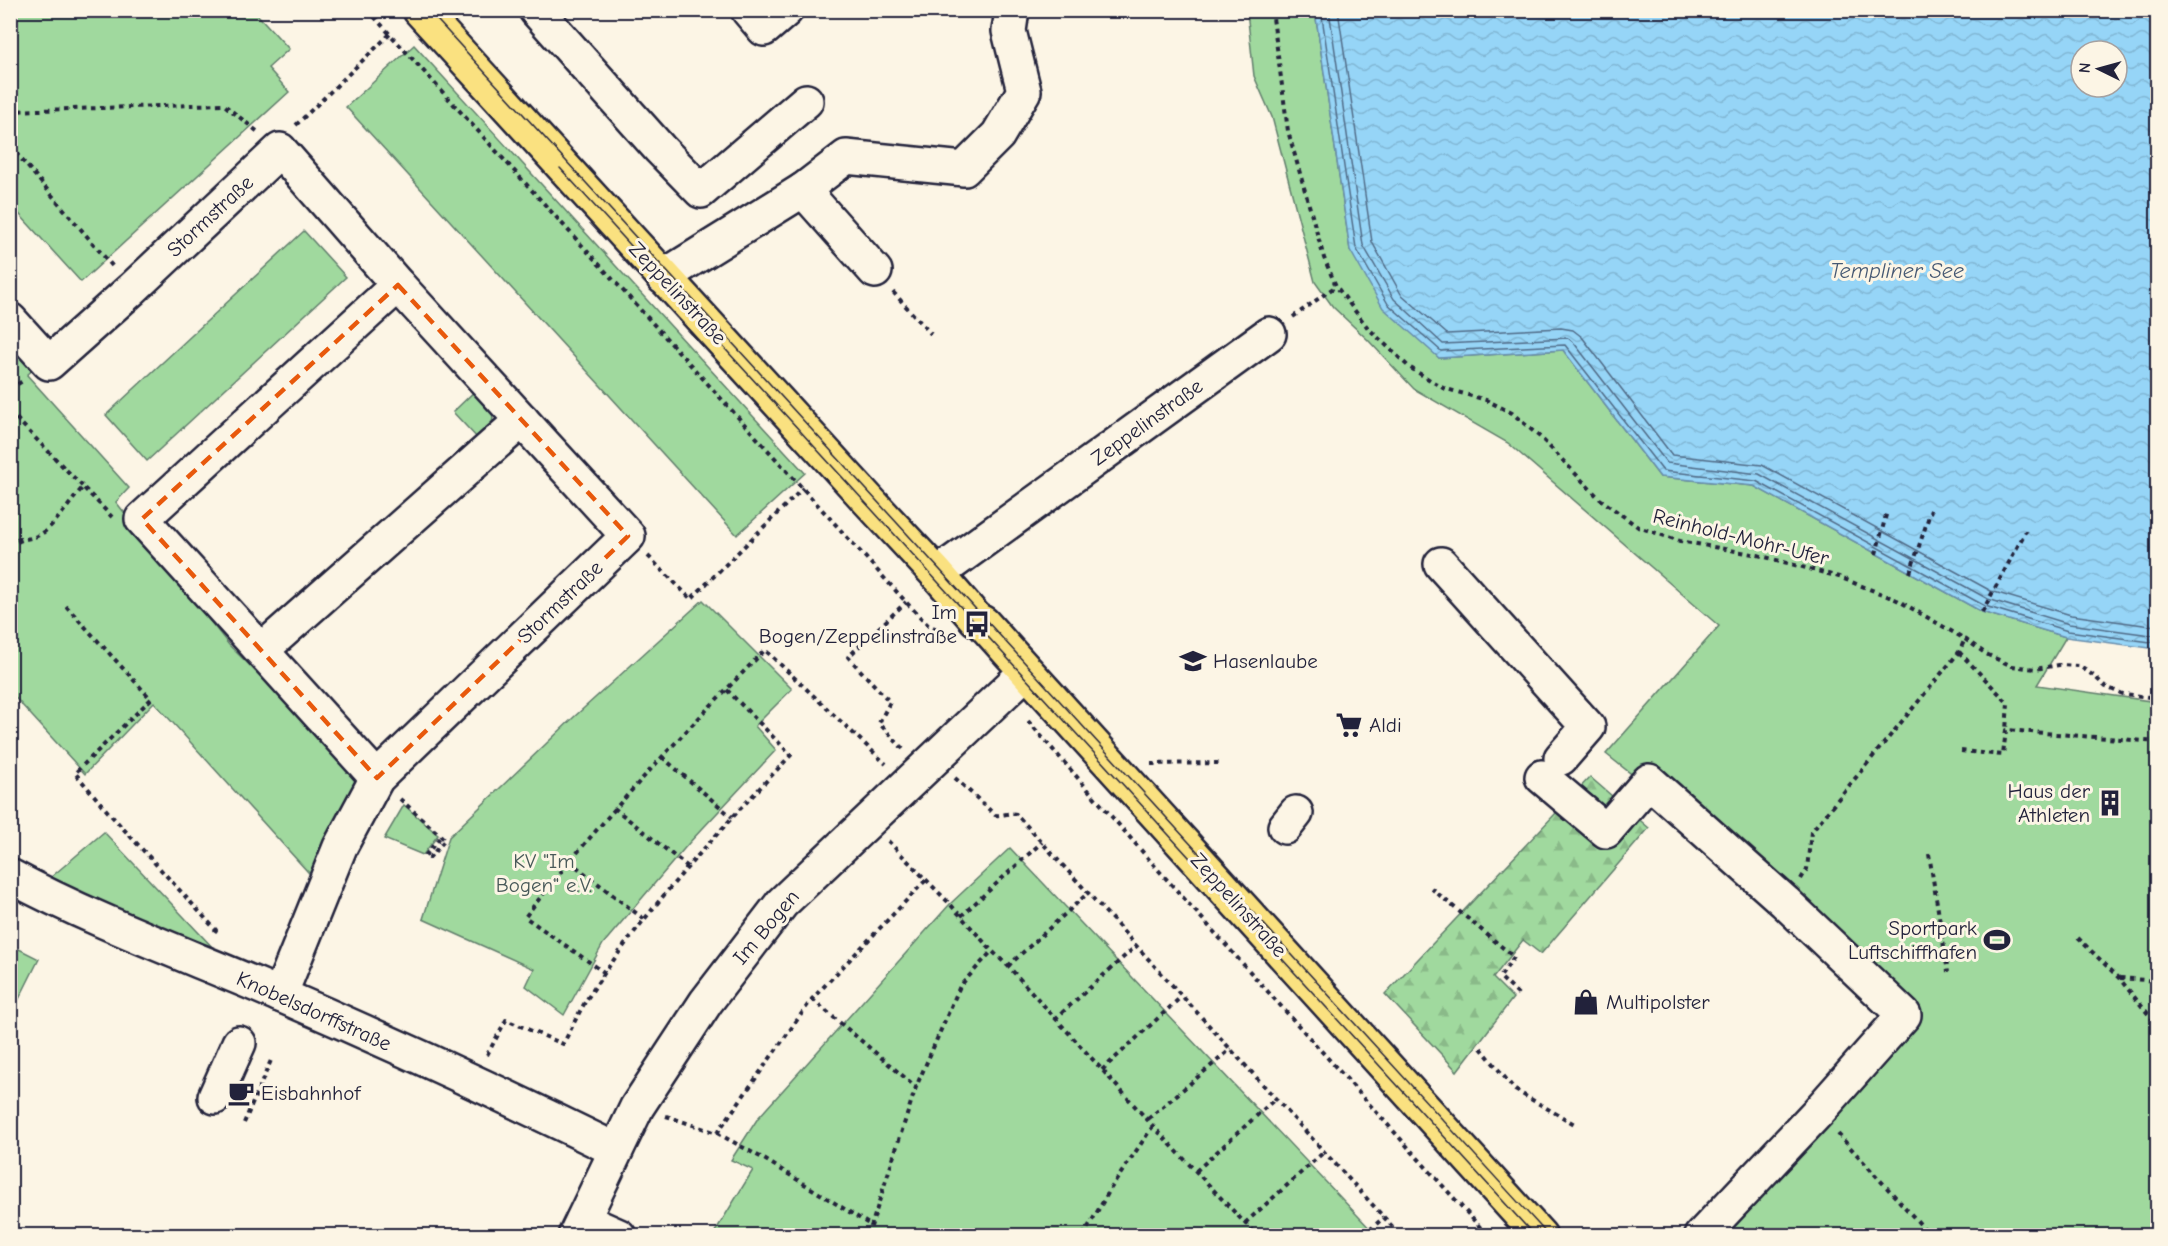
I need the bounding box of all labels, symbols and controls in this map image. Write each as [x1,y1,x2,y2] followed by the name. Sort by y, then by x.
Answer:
[2069,39,2129,99] north arrow
[2076,62,2094,74] text: N
[162,170,258,262] street label: Stormstraße
[624,237,732,349] street label: Zeppelinstraße
[1830,258,1964,284] water label: Templiner See
[1087,374,1207,470] street label: Zeppelinstraße
[1651,504,1832,571] street label: Reinhold-Mohr-Ufer
[512,556,608,648] street label: Stormstraße
[759,600,957,648] place label: Im Bogen/Zeppelinstraße
[962,609,992,639] bus stop icon: Im Bogen/Zeppelinstraße
[1178,646,1208,676] school or university icon: Hasenlaube
[1213,649,1318,673] place label: Hasenlaube
[1334,710,1364,740] supermarket icon: Aldi
[1369,713,1402,737] place label: Aldi
[2008,779,2091,827] place label: Haus der Athleten
[2095,788,2125,818] building icon: Haus der Athleten
[1186,848,1292,962] street label: Zeppelinstraße
[496,849,592,897] park label: KV "Im Bogen" e.V.
[728,885,804,969] street label: Im Bogen
[1848,916,1977,964] place label: Sportpark Luftschiffhafen
[1982,925,2012,955] sports icon: Sportpark Luftschiffhafen
[233,966,395,1056] street label: Knobelsdorffstraße
[1571,987,1601,1017] shop icon: Multipolster
[1606,990,1710,1014] place label: Multipolster
[226,1078,256,1108] cafe icon: Eisbahnhof
[261,1081,361,1105] place label: Eisbahnhof

